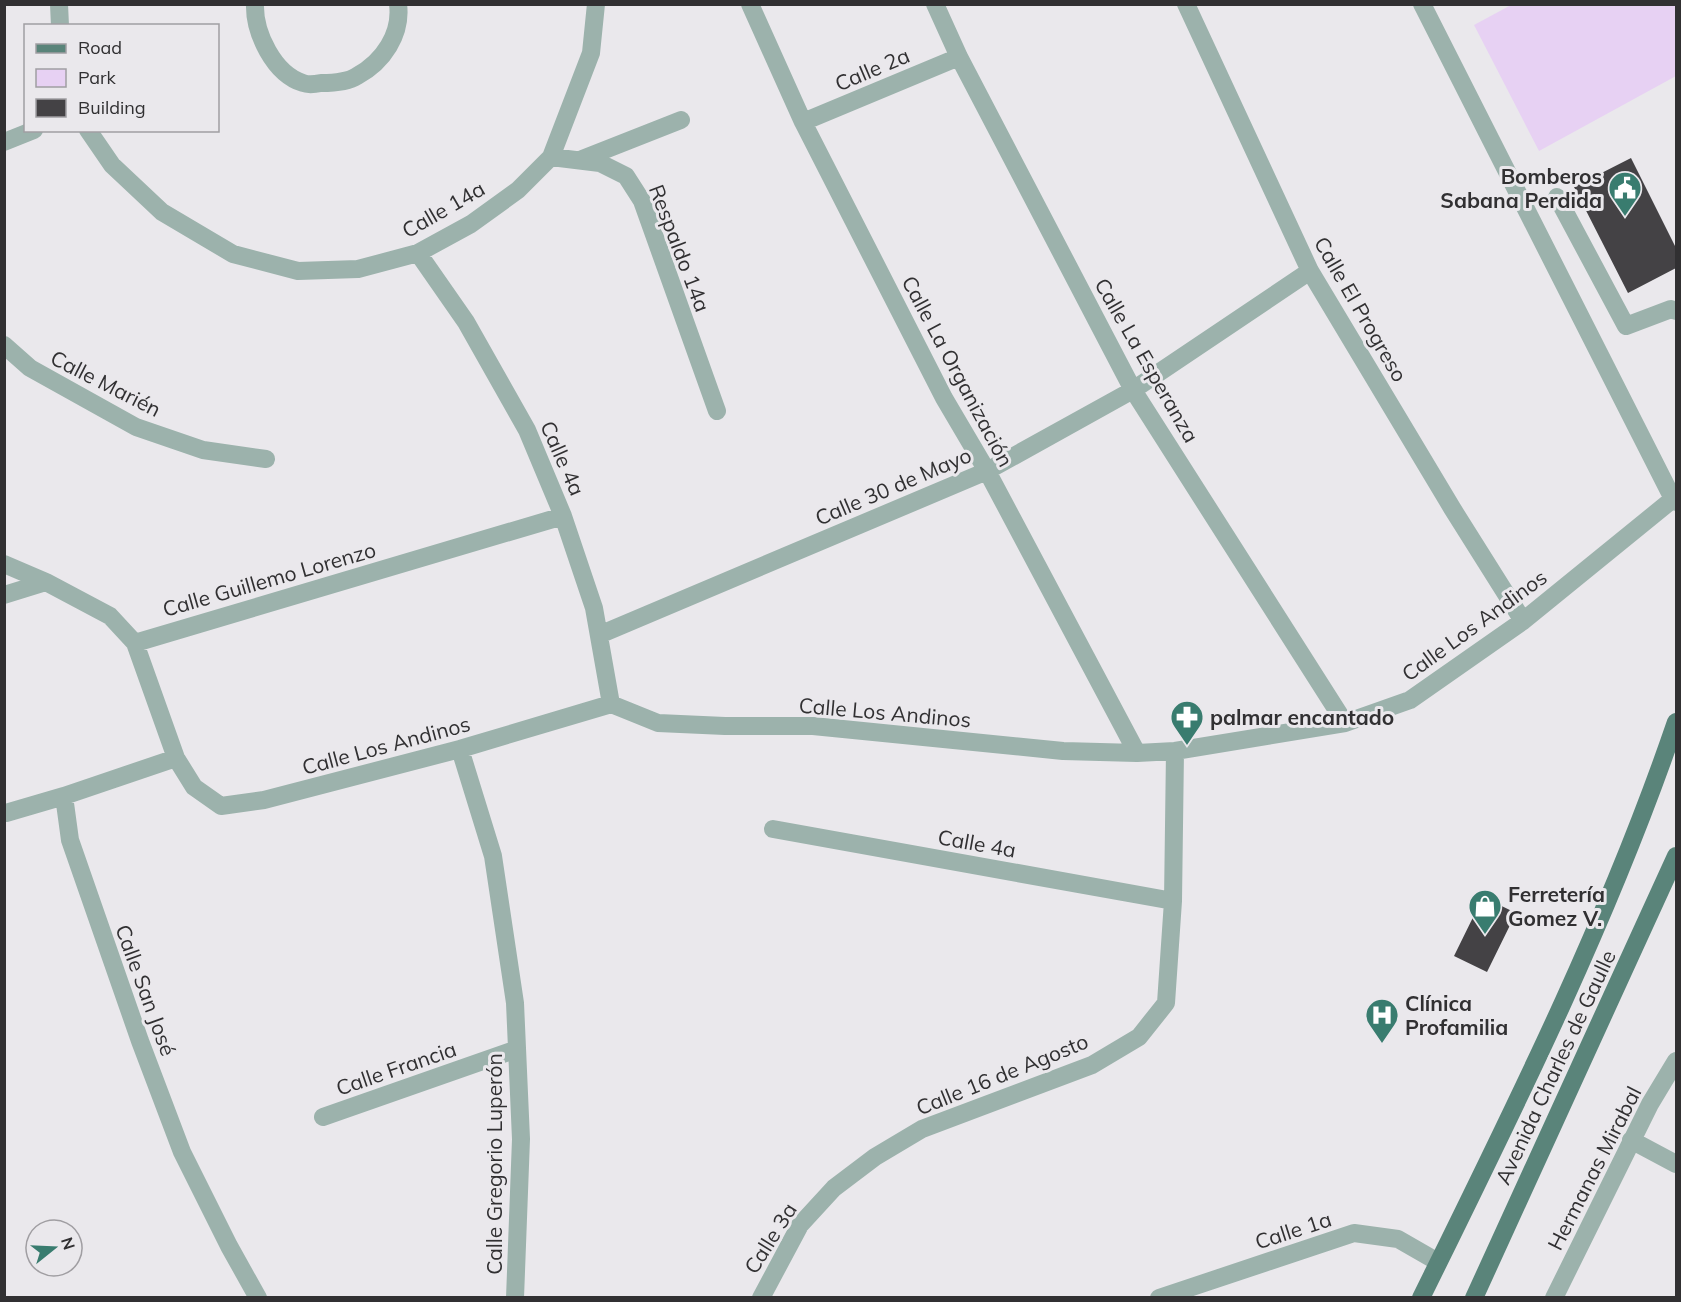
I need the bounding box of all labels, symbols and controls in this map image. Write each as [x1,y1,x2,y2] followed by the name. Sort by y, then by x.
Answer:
[24,24,219,132] legend
[78,36,122,59] text: Road
[831,42,913,96] street label: Calle 2a
[78,66,117,89] text: Park
[78,96,146,119] text: Building
[1440,163,1602,213] place label: Bomberos Sabana Perdida
[1607,170,1643,217] public building icon: Bomberos Sabana Perdida
[397,175,489,243] street label: Calle 14a
[644,181,716,315] street label: Respaldo 14a
[1309,232,1413,386] street label: Calle El Progreso
[897,271,1019,471] street label: Calle La Organización
[1089,273,1205,447] street label: Calle La Esperanza
[46,344,166,422] street label: Calle Marién
[535,417,591,499] street label: Calle 4a
[811,441,975,531] street label: Calle 30 de Mayo
[159,536,379,622] street label: Calle Guillemo Lorenzo
[1396,564,1552,686] street label: Calle Los Andinos
[798,692,972,732] street label: Calle Los Andinos
[1169,699,1205,746] pharmacy icon: palmar encantado
[1210,704,1394,730] place label: palmar encantado
[299,710,473,780] street label: Calle Los Andinos
[936,823,1018,863] street label: Calle 4a
[1508,881,1605,931] place label: Ferretería Gomez V.
[1467,888,1503,935] shop icon: Ferretería Gomez V.
[110,921,182,1059] street label: Calle San José
[1489,946,1621,1188] street label: Avenida Charles de Gaulle
[1405,990,1508,1040] place label: Clínica Profamilia
[1364,997,1400,1044] hospital icon: Clínica Profamilia
[912,1028,1092,1120] street label: Calle 16 de Agosto
[332,1035,460,1101] street label: Calle Francia
[481,1053,507,1275] street label: Calle Gregorio Luperón
[1541,1082,1647,1254] street label: Hermanas Mirabal
[738,1198,802,1278] street label: Calle 3a
[1252,1205,1334,1255] street label: Calle 1a
[24,1218,84,1278] north arrow
[57,1235,80,1252] text: N

